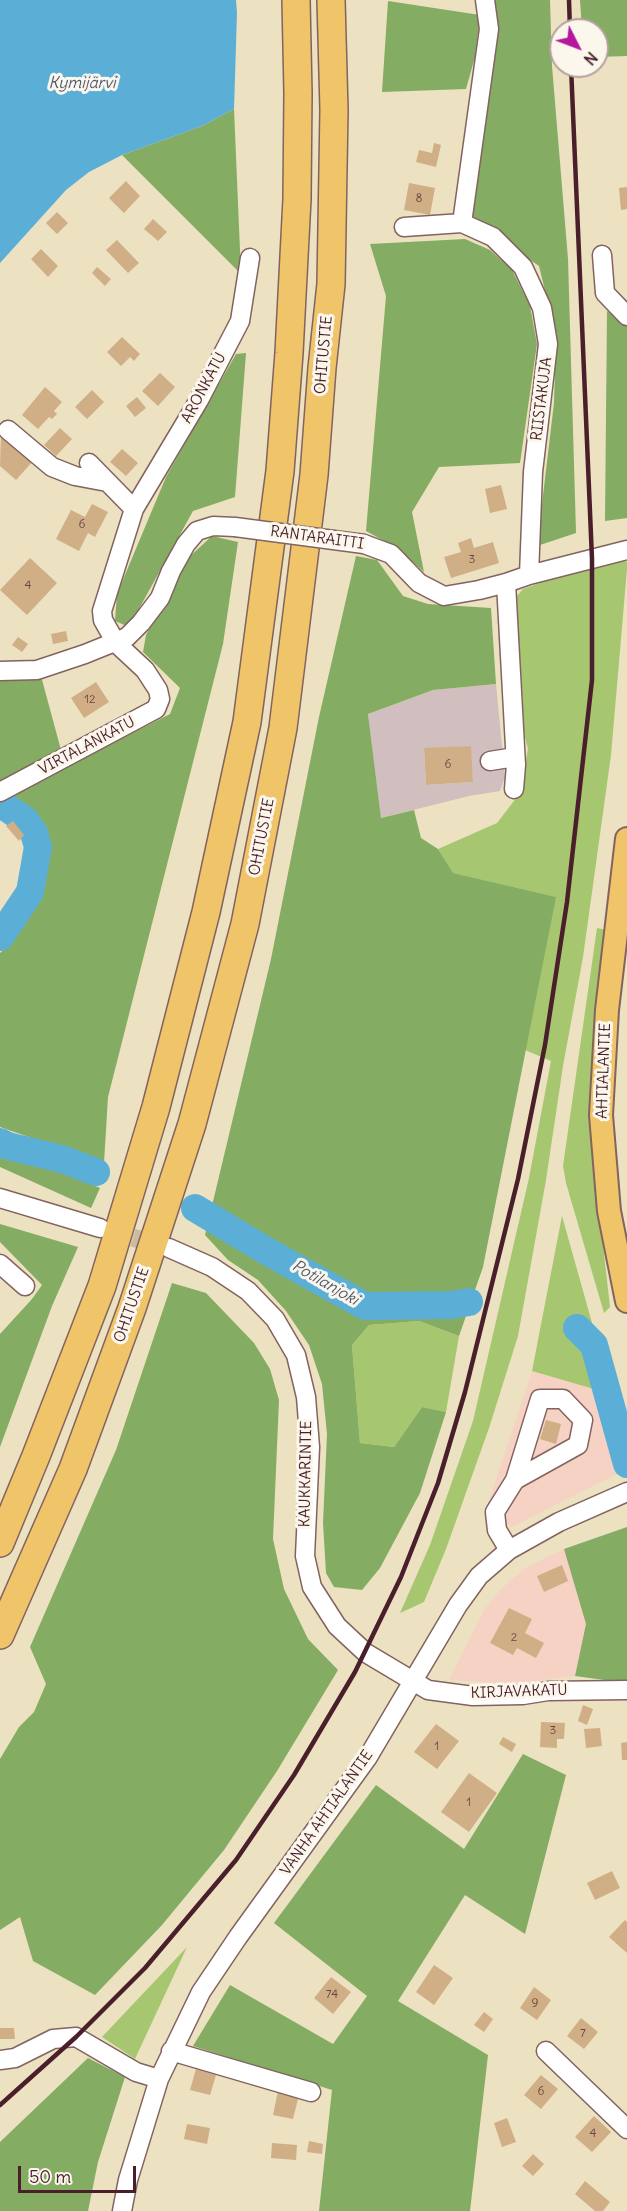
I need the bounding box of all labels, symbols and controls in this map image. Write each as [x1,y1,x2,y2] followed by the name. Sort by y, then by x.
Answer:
[549,18,609,78] north arrow
[580,48,602,70] text: N
[49,73,115,93] water label: Kymijärvi
[416,192,422,206] house number: 8
[312,315,336,395] street label: OHITUSTIE
[178,350,230,426] street label: ARONKATU
[528,356,556,442] street label: RIISTAKUJA
[79,518,85,532] house number: 6
[269,523,365,553] street label: RANTARAITTI
[469,553,475,567] house number: 3
[25,579,31,593] house number: 4
[84,693,96,707] house number: 12
[36,713,138,779] street label: VIRTALANKATU
[445,758,451,772] house number: 6
[246,797,278,877] street label: OHITUSTIE
[593,1023,615,1119] street label: AHTIALANTIE
[288,1256,362,1310] water label: Potilanjoki
[111,1265,153,1345] street label: OHITUSTIE
[296,1420,316,1528] street label: KAUKKARINTIE
[511,1631,517,1645] house number: 2
[470,1681,568,1703] street label: KIRJAVAKATU
[550,1724,556,1738] house number: 3
[435,1740,439,1754] house number: 1
[277,1747,377,1879] street label: VANHA AHTIALANTIE
[467,1796,471,1810] house number: 1
[326,1988,338,2002] house number: 74
[532,1997,538,2011] house number: 9
[580,2027,586,2041] house number: 7
[538,2085,544,2099] house number: 6
[590,2127,596,2141] house number: 4
[21,2154,140,2192] scale bar
[29,2165,71,2188] text: 50 m

